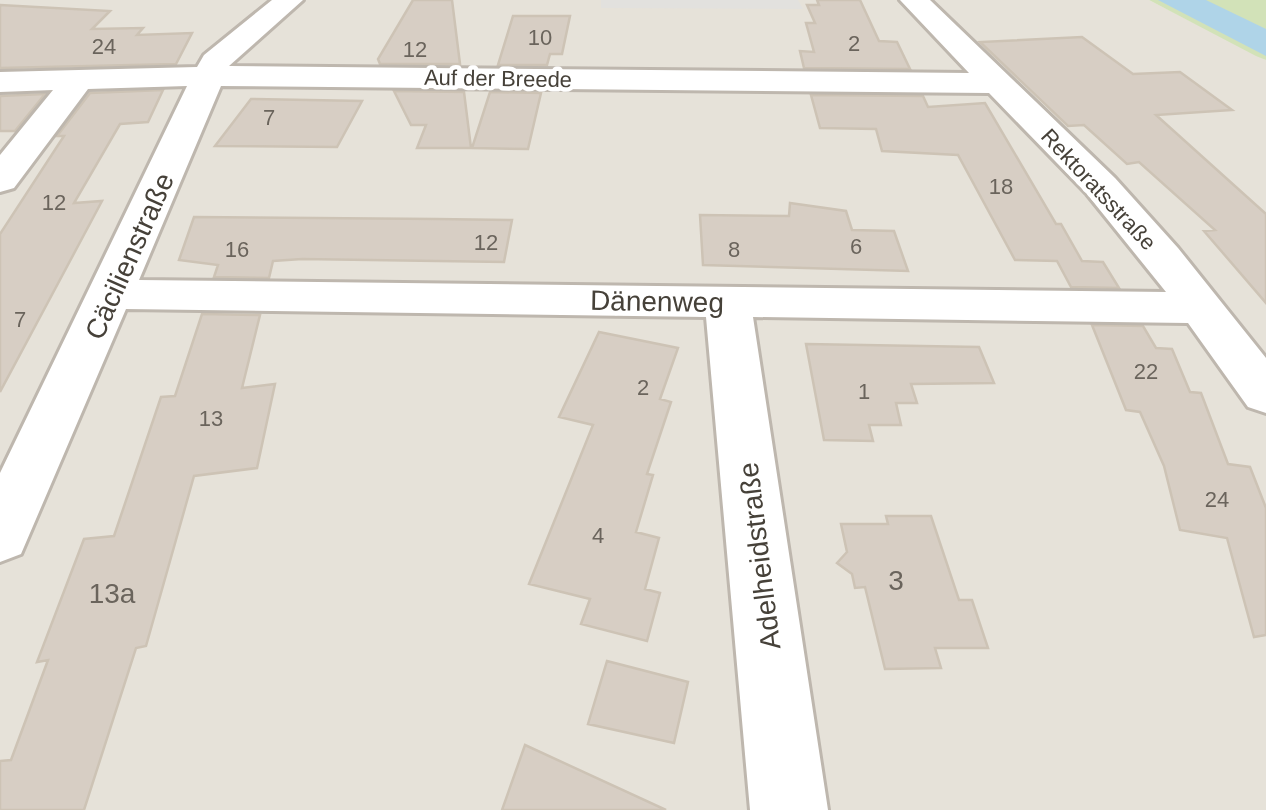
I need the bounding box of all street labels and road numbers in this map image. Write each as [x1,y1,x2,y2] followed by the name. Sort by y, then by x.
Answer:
[424,65,572,92] street label: Auf der Breede
[1036,124,1161,255] street label: Rektoratsstraße
[79,168,180,344] street label: Cäcilienstraße
[590,285,724,318] street label: Dänenweg
[733,461,786,651] street label: Adelheidstraße

